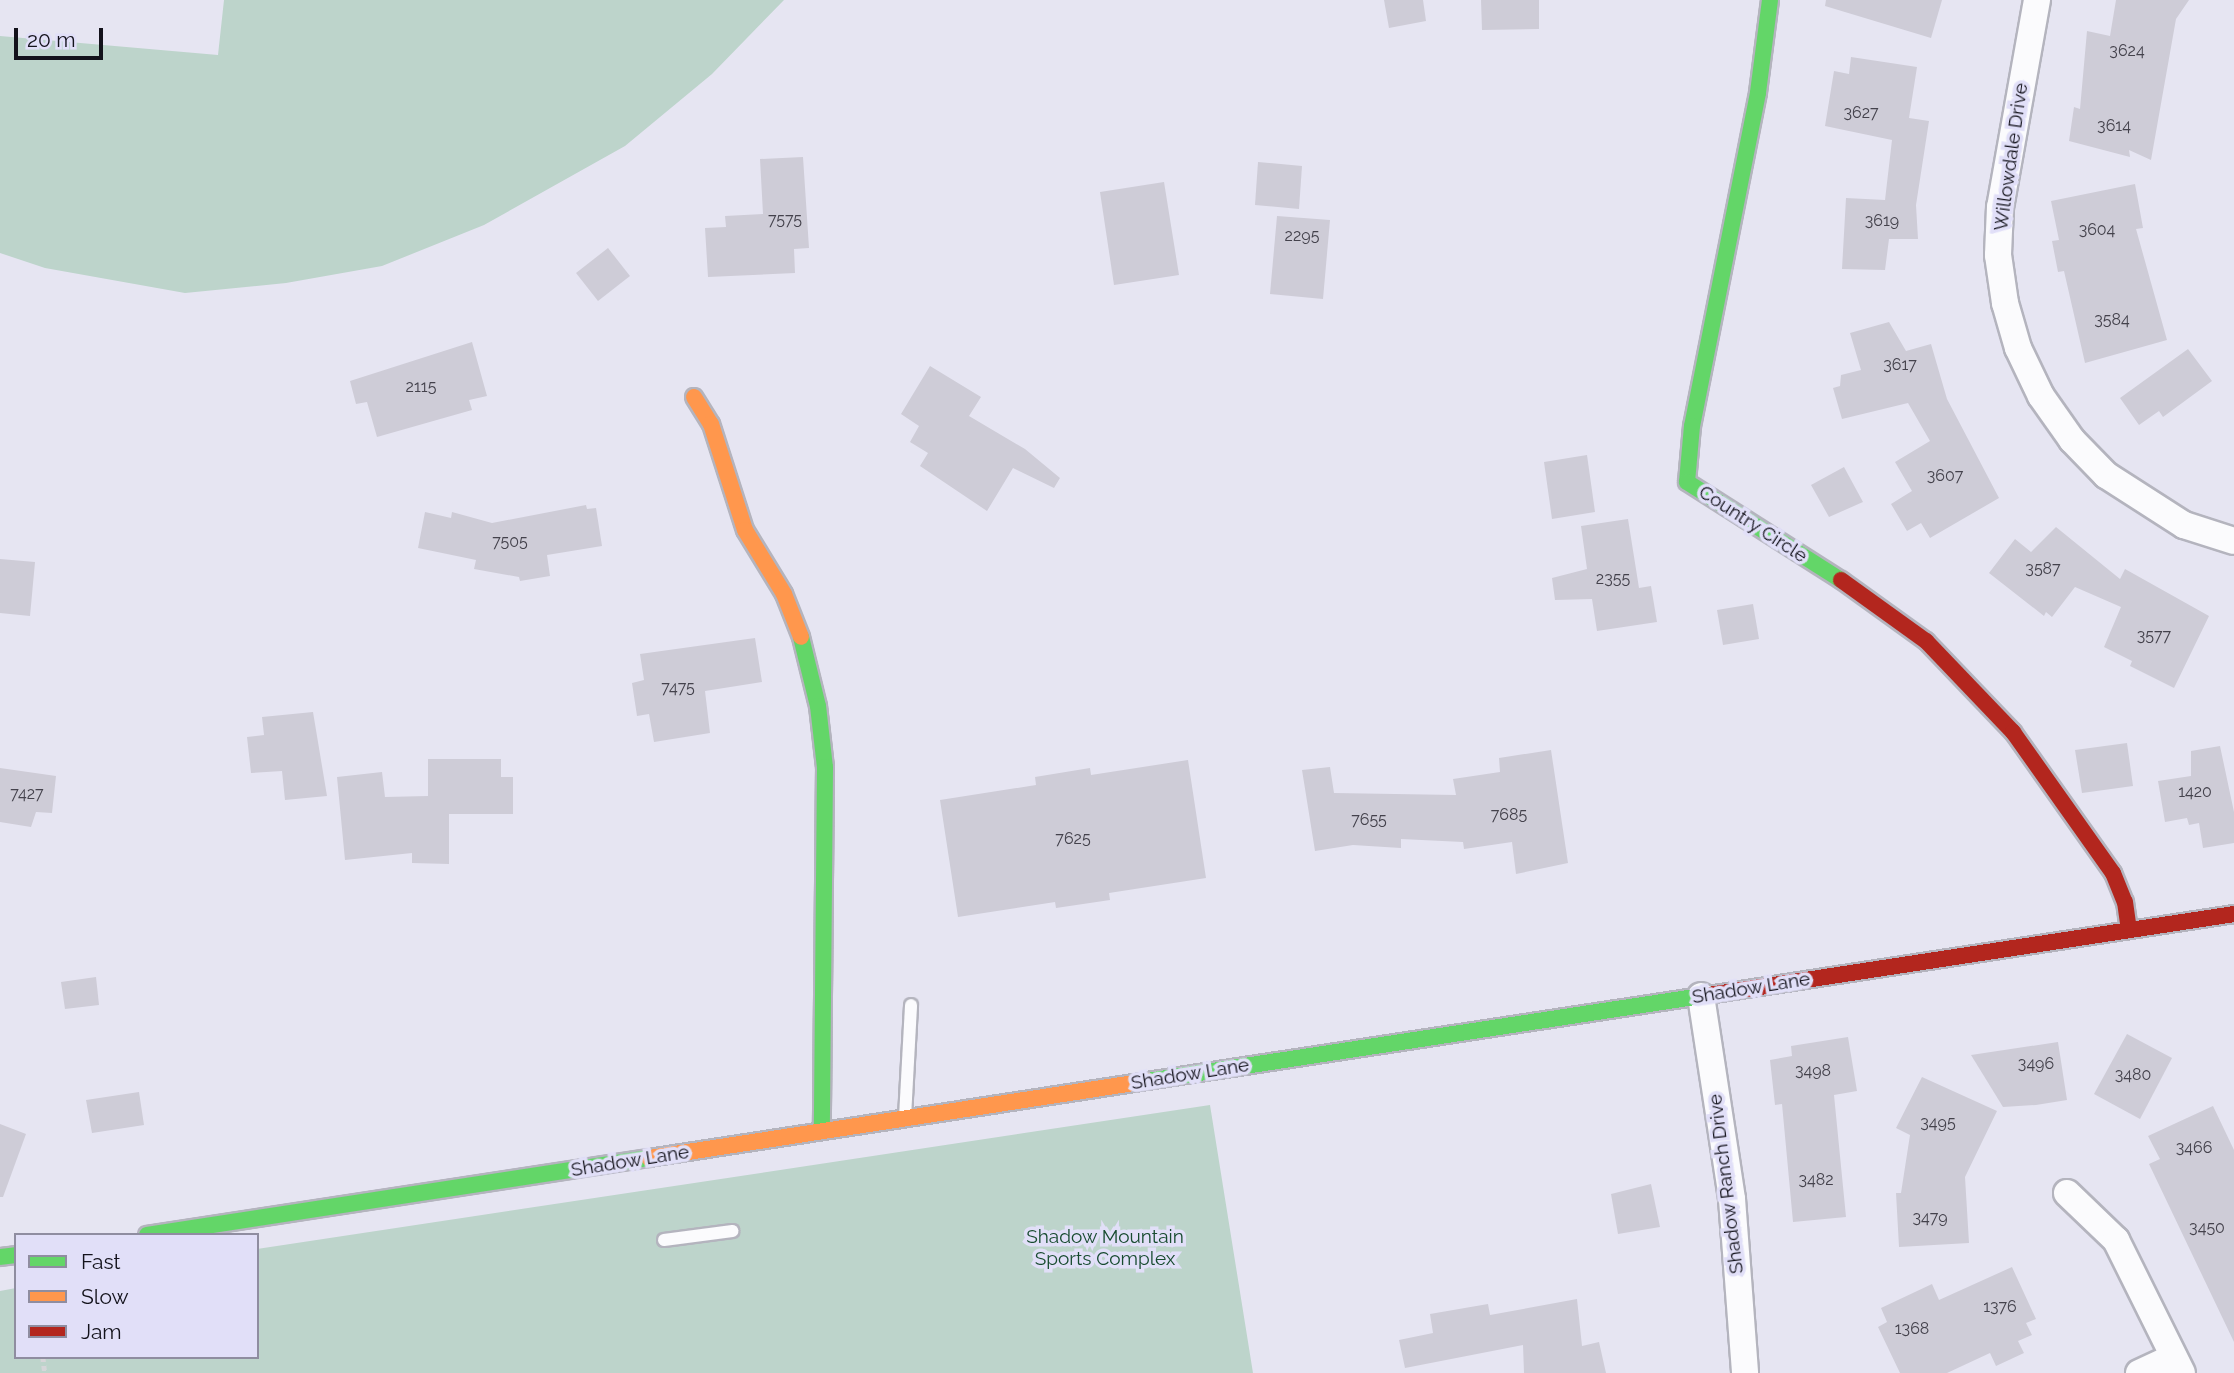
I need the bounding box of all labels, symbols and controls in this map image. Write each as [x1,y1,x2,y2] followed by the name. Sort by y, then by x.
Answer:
[18,14,107,58] scale bar
[27,27,75,52] text: 20 m
[2109,41,2145,61] house number: 3624
[1989,82,2033,232] street label: Willowdale Drive
[1843,103,1879,123] house number: 3627
[2097,116,2131,136] house number: 3614
[768,210,802,230] house number: 7575
[1865,211,1899,231] house number: 3619
[2079,220,2115,240] house number: 3604
[1285,226,1319,246] house number: 2295
[2094,310,2130,330] house number: 3584
[1883,355,1917,375] house number: 3617
[406,377,436,397] house number: 2115
[1927,466,1963,486] house number: 3607
[1694,480,1812,568] street label: Country Circle
[492,532,528,552] house number: 7505
[2025,559,2061,579] house number: 3587
[1596,569,1630,589] house number: 2355
[2137,626,2171,646] house number: 3577
[661,678,695,698] house number: 7475
[2178,782,2212,802] house number: 1420
[10,784,44,804] house number: 7427
[1491,805,1527,825] house number: 7685
[1351,810,1387,830] house number: 7655
[1055,829,1091,849] house number: 7625
[1690,967,1812,1009] street label: Shadow Lane
[1129,1053,1251,1095] street label: Shadow Lane
[2018,1054,2054,1074] house number: 3496
[1795,1061,1831,1081] house number: 3498
[2115,1065,2151,1085] house number: 3480
[1704,1093,1748,1275] street label: Shadow Ranch Drive
[1920,1113,1956,1133] house number: 3495
[2176,1138,2212,1158] house number: 3466
[569,1140,691,1182] street label: Shadow Lane
[1798,1170,1834,1190] house number: 3482
[1912,1208,1948,1228] house number: 3479
[2189,1218,2225,1238] house number: 3450
[1026,1226,1184,1270] park label: Shadow Mountain Sports Complex
[14,1233,259,1359] legend
[81,1249,121,1274] text: Fast
[81,1284,129,1309] text: Slow
[1983,1297,2017,1317] house number: 1376
[81,1319,122,1344] text: Jam
[1895,1319,1929,1339] house number: 1368

